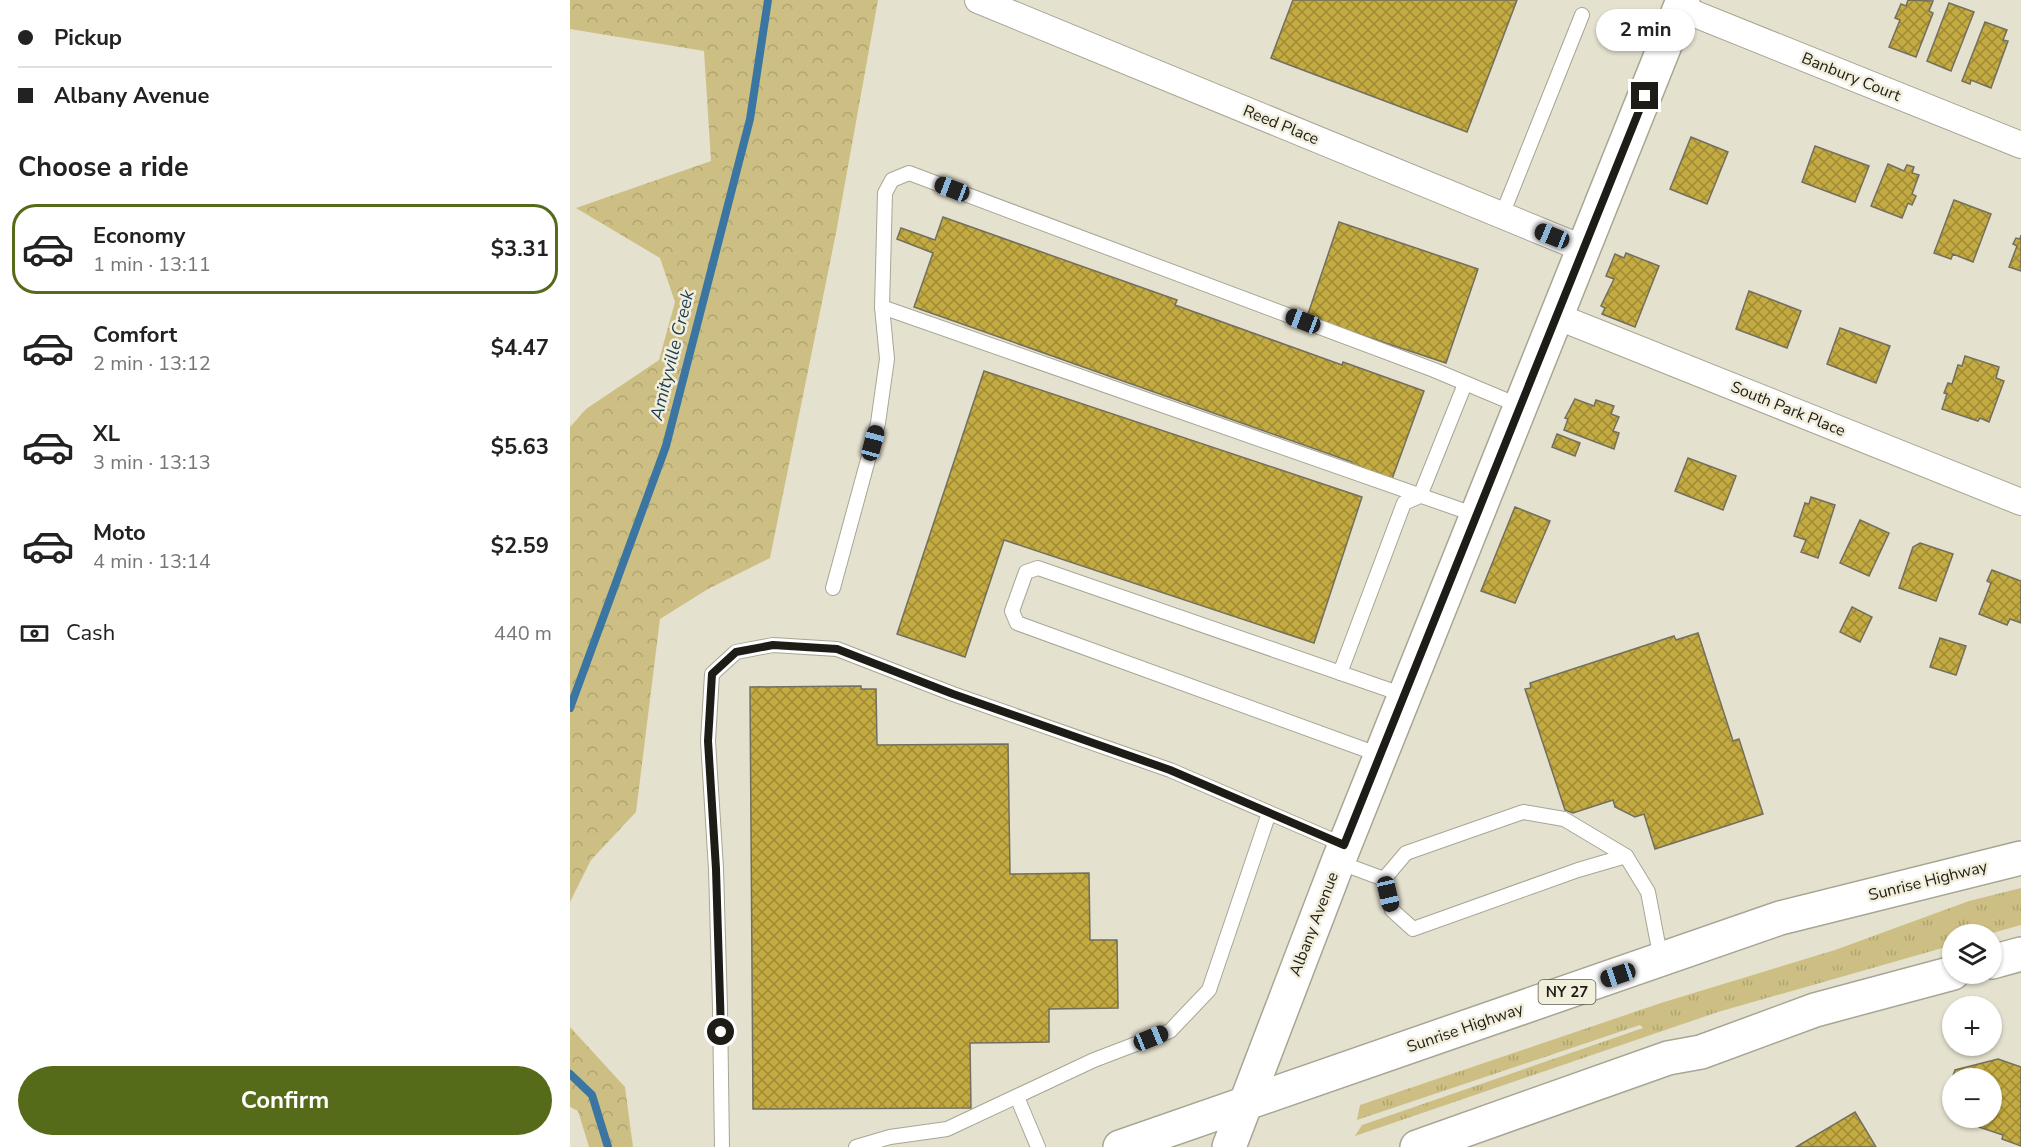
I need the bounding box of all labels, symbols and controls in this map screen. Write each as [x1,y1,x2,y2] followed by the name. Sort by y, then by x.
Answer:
[1596,9,1694,51] callout: 2 min
[1620,16,1671,43] text: 2 min
[54,23,122,53] text: Pickup
[1798,47,1904,107] street label: Banbury Court
[54,81,209,111] text: Albany Avenue
[1631,82,1658,109] route end
[1240,100,1322,150] street label: Reed Place
[18,149,189,186] text: Choose a ride
[932,174,972,204] car
[93,221,185,251] text: Economy
[1532,221,1572,251] car
[21,222,75,276] icon: car
[491,234,549,264] text: $3.31
[93,251,211,278] text: 1 min · 13:11
[644,286,700,424] water label: Amityville Creek
[1283,306,1323,336] car
[93,320,177,350] text: Comfort
[21,321,75,375] icon: car
[491,333,549,363] text: $4.47
[93,350,211,377] text: 2 min · 13:12
[1727,376,1849,442] street label: South Park Place
[93,419,120,449] text: XL
[21,420,75,474] icon: car
[860,423,886,463] car
[491,432,549,462] text: $5.63
[93,449,211,476] text: 3 min · 13:13
[93,518,146,548] text: Moto
[21,519,75,573] icon: car
[491,531,549,561] text: $2.59
[93,548,211,575] text: 4 min · 13:14
[18,617,51,650] icon: cash
[66,618,115,648] text: Cash
[494,620,552,647] text: 440 m
[1866,855,1991,906] street label: Sunrise Highway
[1284,869,1344,979] street label: Albany Avenue
[1375,874,1401,914] car
[1942,924,2002,1128] map controls
[1942,924,2002,984] button: layers
[1598,961,1638,989] car
[1538,980,1596,1004] road number: NY 27
[1942,996,2002,1056] button: +
[1404,998,1527,1058] street label: Sunrise Highway
[707,1018,734,1045] route start
[1131,1023,1171,1053] car
[18,1066,552,1135] button: Confirm
[1942,1068,2002,1128] button: −

